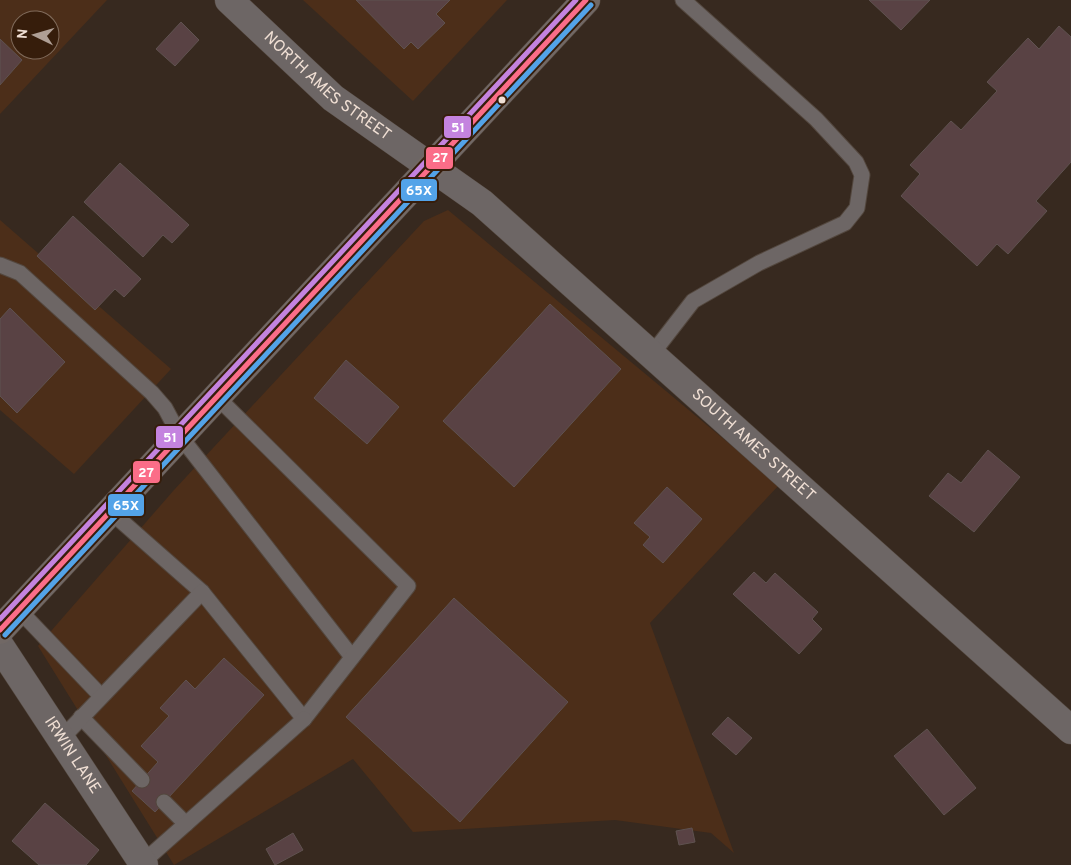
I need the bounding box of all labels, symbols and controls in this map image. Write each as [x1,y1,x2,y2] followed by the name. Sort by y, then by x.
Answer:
[10,10,60,60] north arrow
[15,28,32,40] text: N
[259,28,395,146] street label: NORTH AMES STREET
[497,95,507,105] unlabelled marker
[443,115,472,139] line badge: 51
[451,120,465,137] text: 51
[425,146,454,170] line badge: 27
[432,150,448,167] text: 27
[400,178,438,202] line badge: 65X
[406,183,432,200] text: 65X
[687,385,819,506] street label: SOUTH AMES STREET
[155,425,184,449] line badge: 51
[163,430,177,447] text: 51
[132,460,161,484] line badge: 27
[138,465,154,482] text: 27
[107,493,145,517] line badge: 65X
[113,498,139,515] text: 65X
[39,713,105,798] street label: IRWIN LANE

